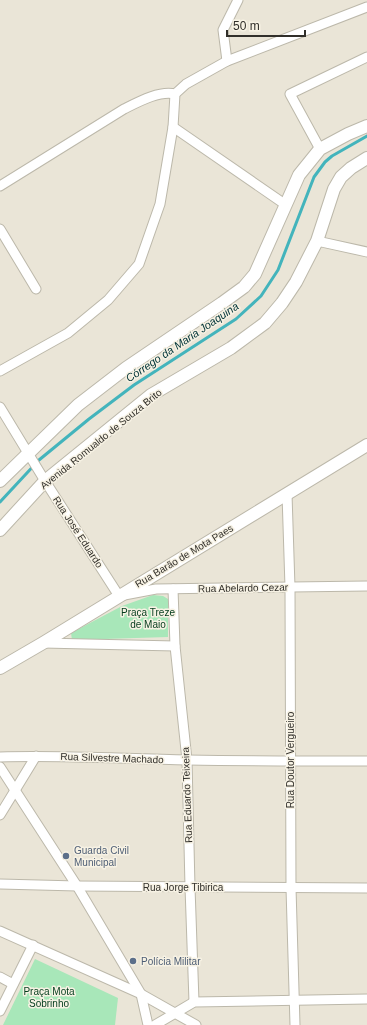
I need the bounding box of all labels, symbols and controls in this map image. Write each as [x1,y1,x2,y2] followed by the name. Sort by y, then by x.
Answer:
[227,12,305,38] scale bar
[233,19,260,33] text: 50 m
[123,300,241,384] water label: Córrego da Maria Joaquina
[38,386,164,491] street label: Avenida Romualdo de Souza Brito
[51,494,105,570] street label: Rua José Eduardo
[133,522,235,590] street label: Rua Barão de Mota Paes
[198,582,289,594] street label: Rua Abelardo Cezar
[121,607,175,630] park label: Praça Treze de Maio
[285,711,296,808] street label: Rua Doutor Vergueiro
[180,746,194,843] street label: Rua Eduardo Teixeira
[60,751,164,765] street label: Rua Silvestre Machado
[74,845,129,868] place label: Guarda Civil Municipal
[61,851,71,861] marker: Guarda Civil Municipal
[143,882,224,893] street label: Rua Jorge Tibirica
[128,956,138,966] marker: Polícia Militar
[141,956,201,967] place label: Polícia Militar
[23,986,75,1009] park label: Praça Mota Sobrinho

